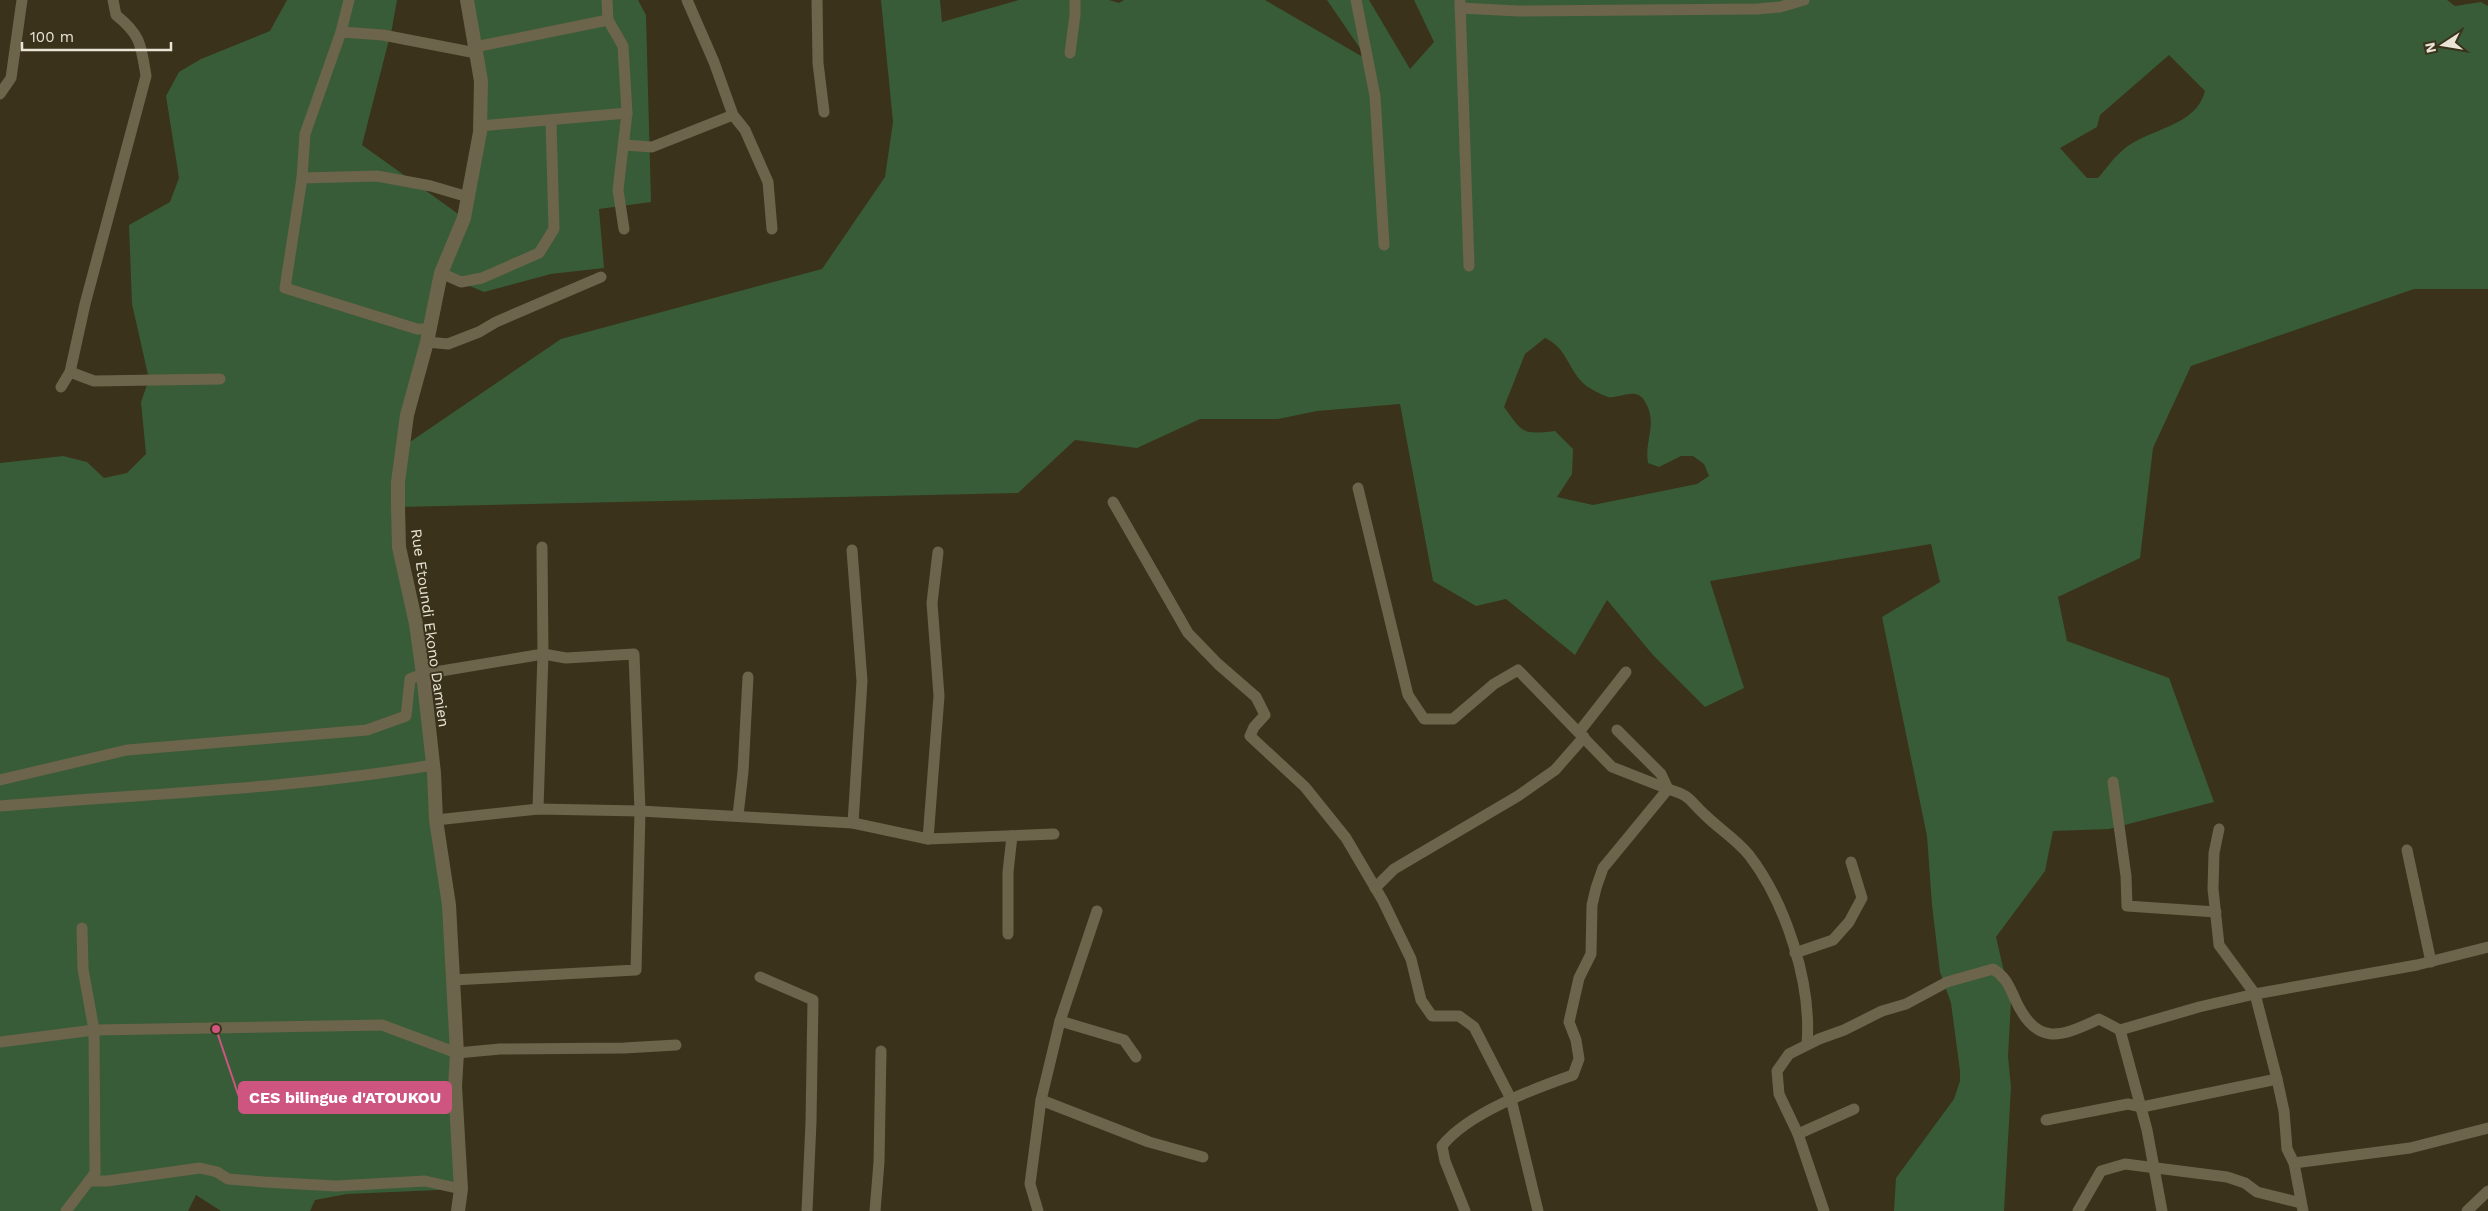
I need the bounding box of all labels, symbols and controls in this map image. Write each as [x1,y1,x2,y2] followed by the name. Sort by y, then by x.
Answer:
[22,20,171,52] scale bar
[2418,20,2468,70] north arrow
[30,28,74,46] text: 100 m
[2421,41,2439,54] text: N
[407,528,453,728] street label: Rue Etoundi Ekono Damien
[239,1082,451,1113] callout: CES bilingue d'ATOUKOU
[249,1088,441,1107] text: CES bilingue d'ATOUKOU

